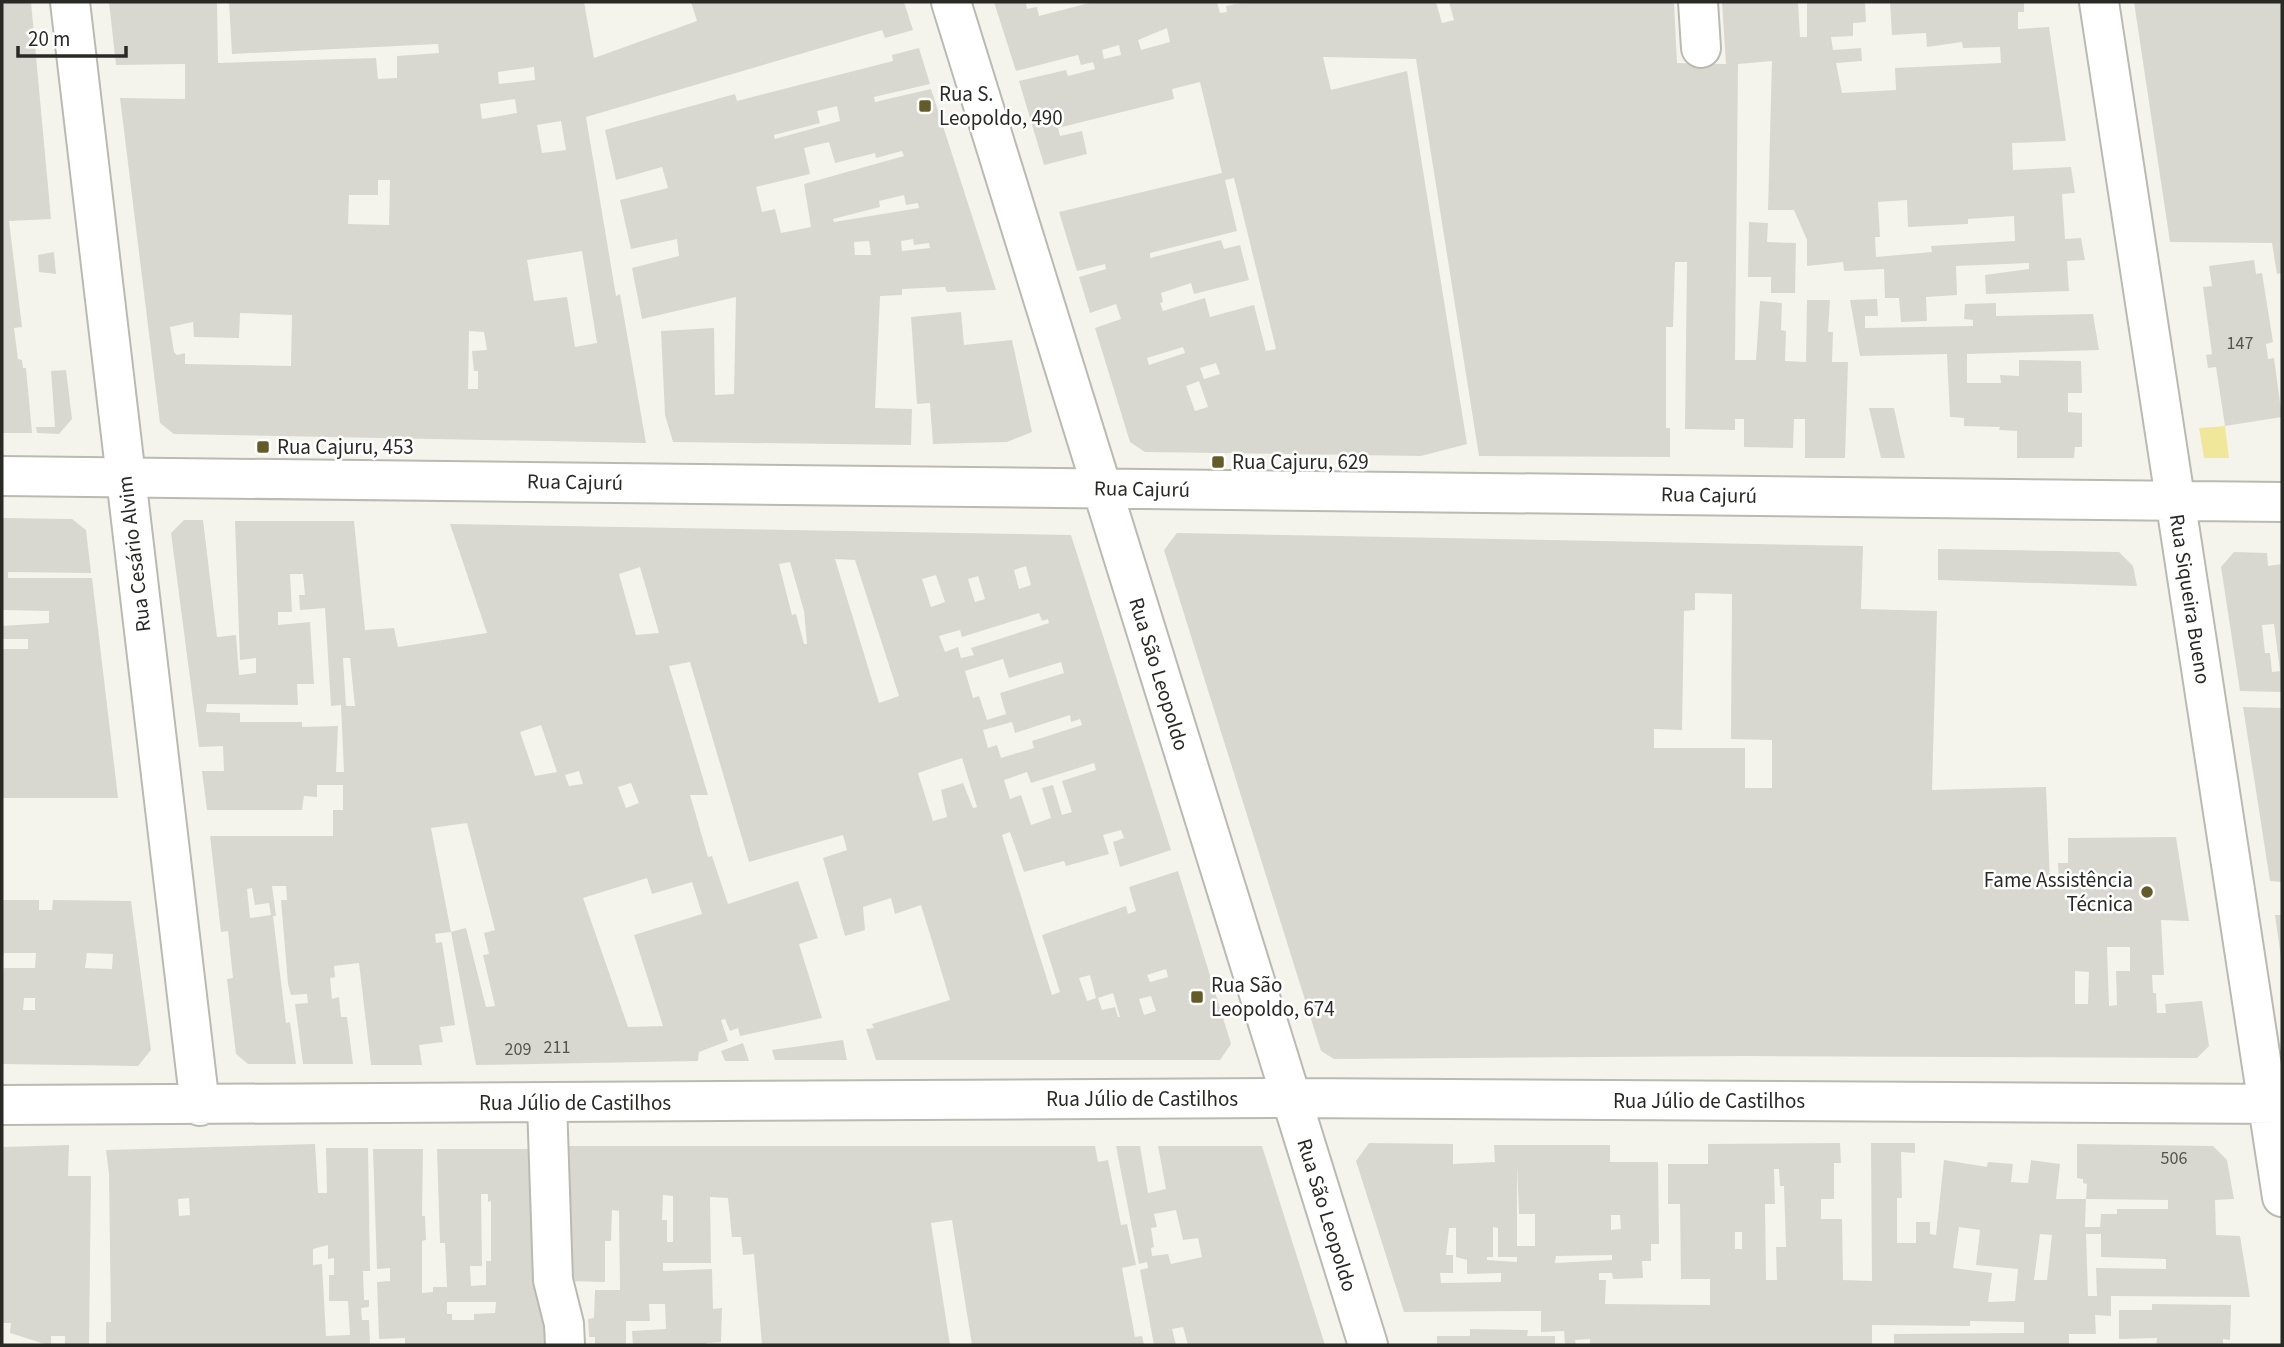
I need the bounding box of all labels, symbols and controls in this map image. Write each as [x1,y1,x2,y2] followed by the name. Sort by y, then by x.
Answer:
[18,14,126,58] scale bar
[28,24,70,54] text: 20 m
[939,79,1063,133] place label: Rua S. Leopoldo, 490
[917,98,933,114] marker: Rua S. Leopoldo, 490
[2227,331,2253,356] house number: 147
[277,432,414,462] place label: Rua Cajuru, 453
[255,439,271,455] marker: Rua Cajuru, 453
[1232,447,1369,477] place label: Rua Cajuru, 629
[1210,454,1226,470] marker: Rua Cajuru, 629
[527,466,623,498] street label: Rua Cajurú
[1094,473,1190,505] street label: Rua Cajurú
[110,474,158,634] street label: Rua Cesário Alvim
[1661,479,1757,511] street label: Rua Cajurú
[2162,512,2218,686] street label: Rua Siqueira Bueno
[1121,594,1197,754] street label: Rua São Leopoldo
[1984,865,2133,919] place label: Fame Assistência Técnica
[2139,884,2155,900] marker: Fame Assistência Técnica
[1211,970,1335,1024] place label: Rua São Leopoldo, 674
[1189,989,1205,1005] marker: Rua São Leopoldo, 674
[544,1035,570,1060] house number: 211
[505,1037,531,1062] house number: 209
[1046,1084,1238,1114] street label: Rua Júlio de Castilhos
[1613,1086,1805,1116] street label: Rua Júlio de Castilhos
[479,1088,671,1118] street label: Rua Júlio de Castilhos
[1289,1135,1365,1295] street label: Rua São Leopoldo
[2161,1146,2187,1171] house number: 506

